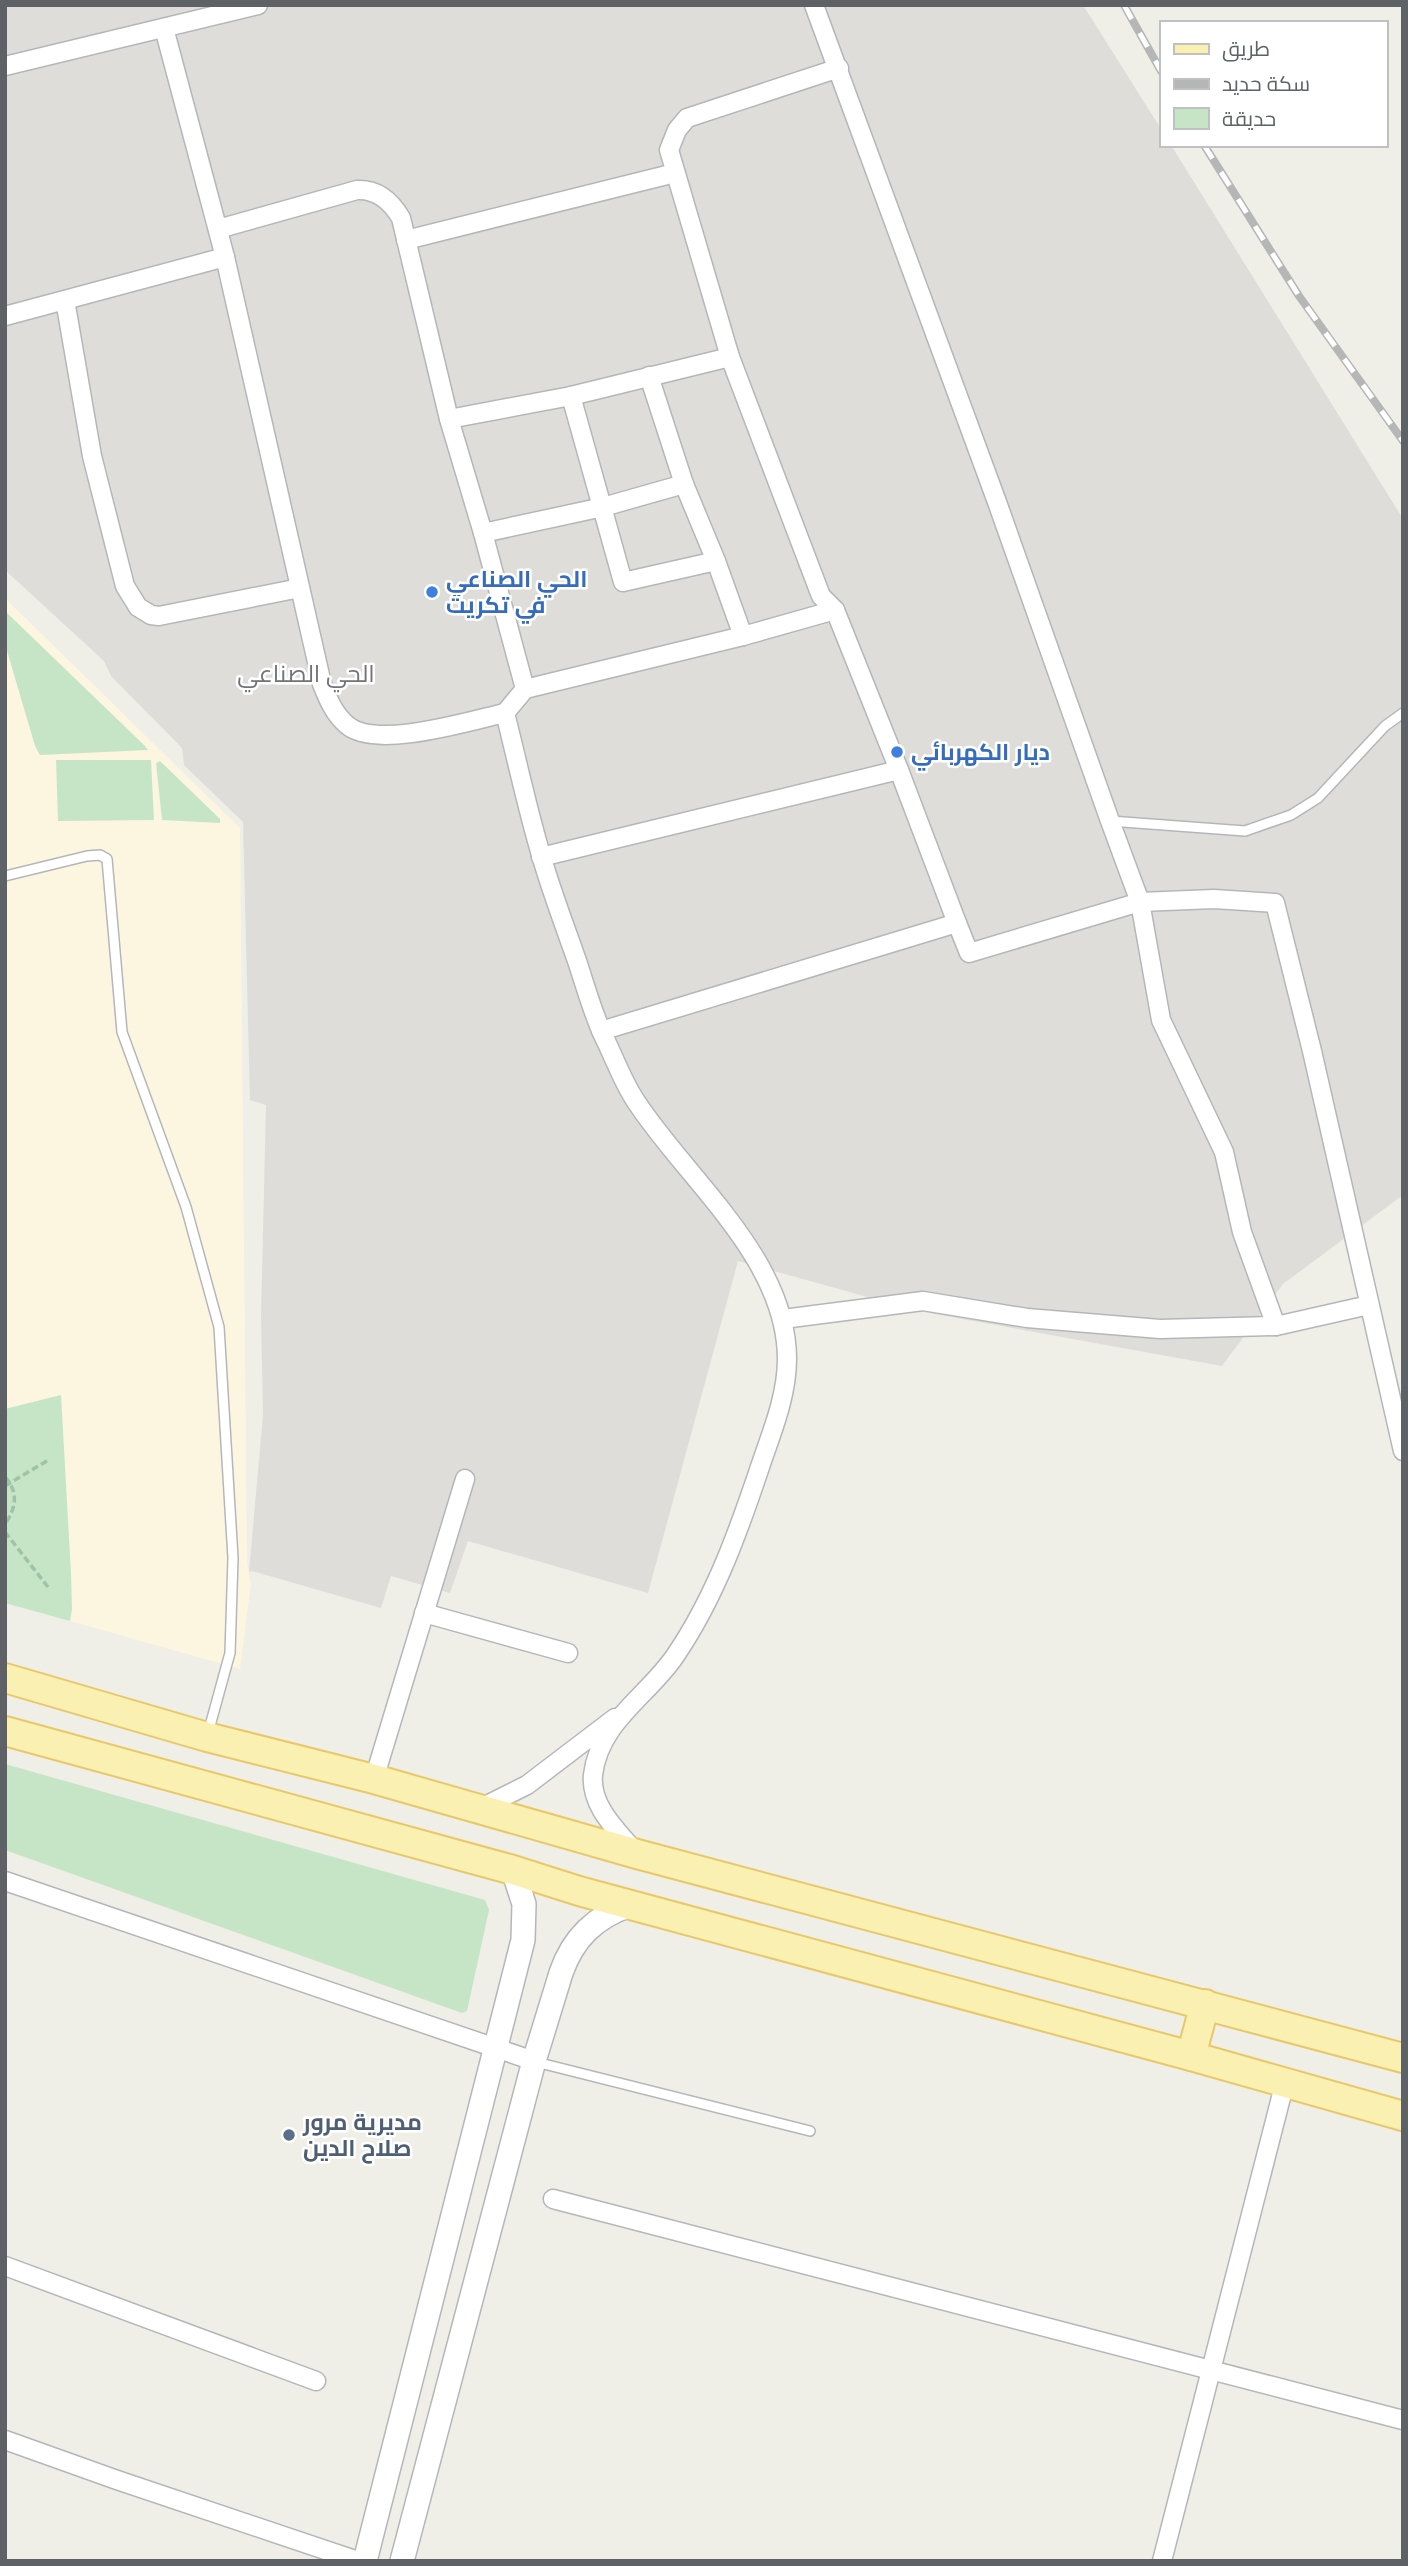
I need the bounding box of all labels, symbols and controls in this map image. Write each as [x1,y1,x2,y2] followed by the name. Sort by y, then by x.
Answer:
[1160,21,1387,147] legend
[1222,37,1270,62] text: طريق
[1222,72,1310,96] text: سكة حديد
[1222,107,1276,131] text: حديقة
[446,566,587,624] place label: الحي الصناعي في تكريت
[424,584,440,600] marker: الحي الصناعي في تكريت
[237,660,375,693] district label: الحي الصناعي
[911,739,1050,771] place label: ديار الكهربائي
[889,744,905,760] marker: ديار الكهربائي
[302,2109,422,2164] place label: مديرية مرور صلاح الدين
[281,2127,297,2143] marker: مديرية مرور صلاح الدين

